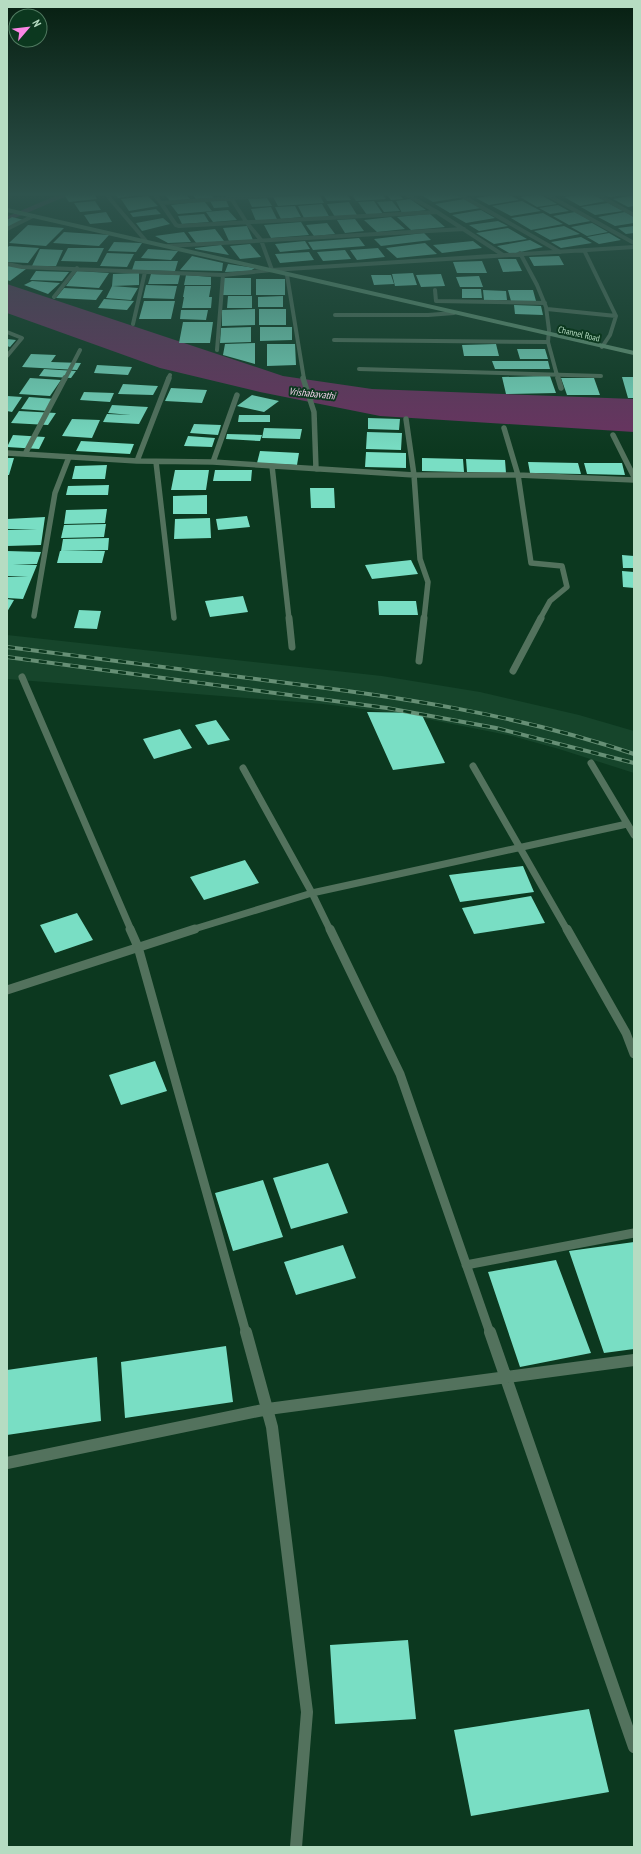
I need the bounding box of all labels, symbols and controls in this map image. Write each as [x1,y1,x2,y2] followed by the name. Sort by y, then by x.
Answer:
[8,8,48,48] north arrow
[29,17,44,29] text: N
[557,323,601,344] street label: Channel Road
[288,385,338,403] water label: Vrishabavathi

